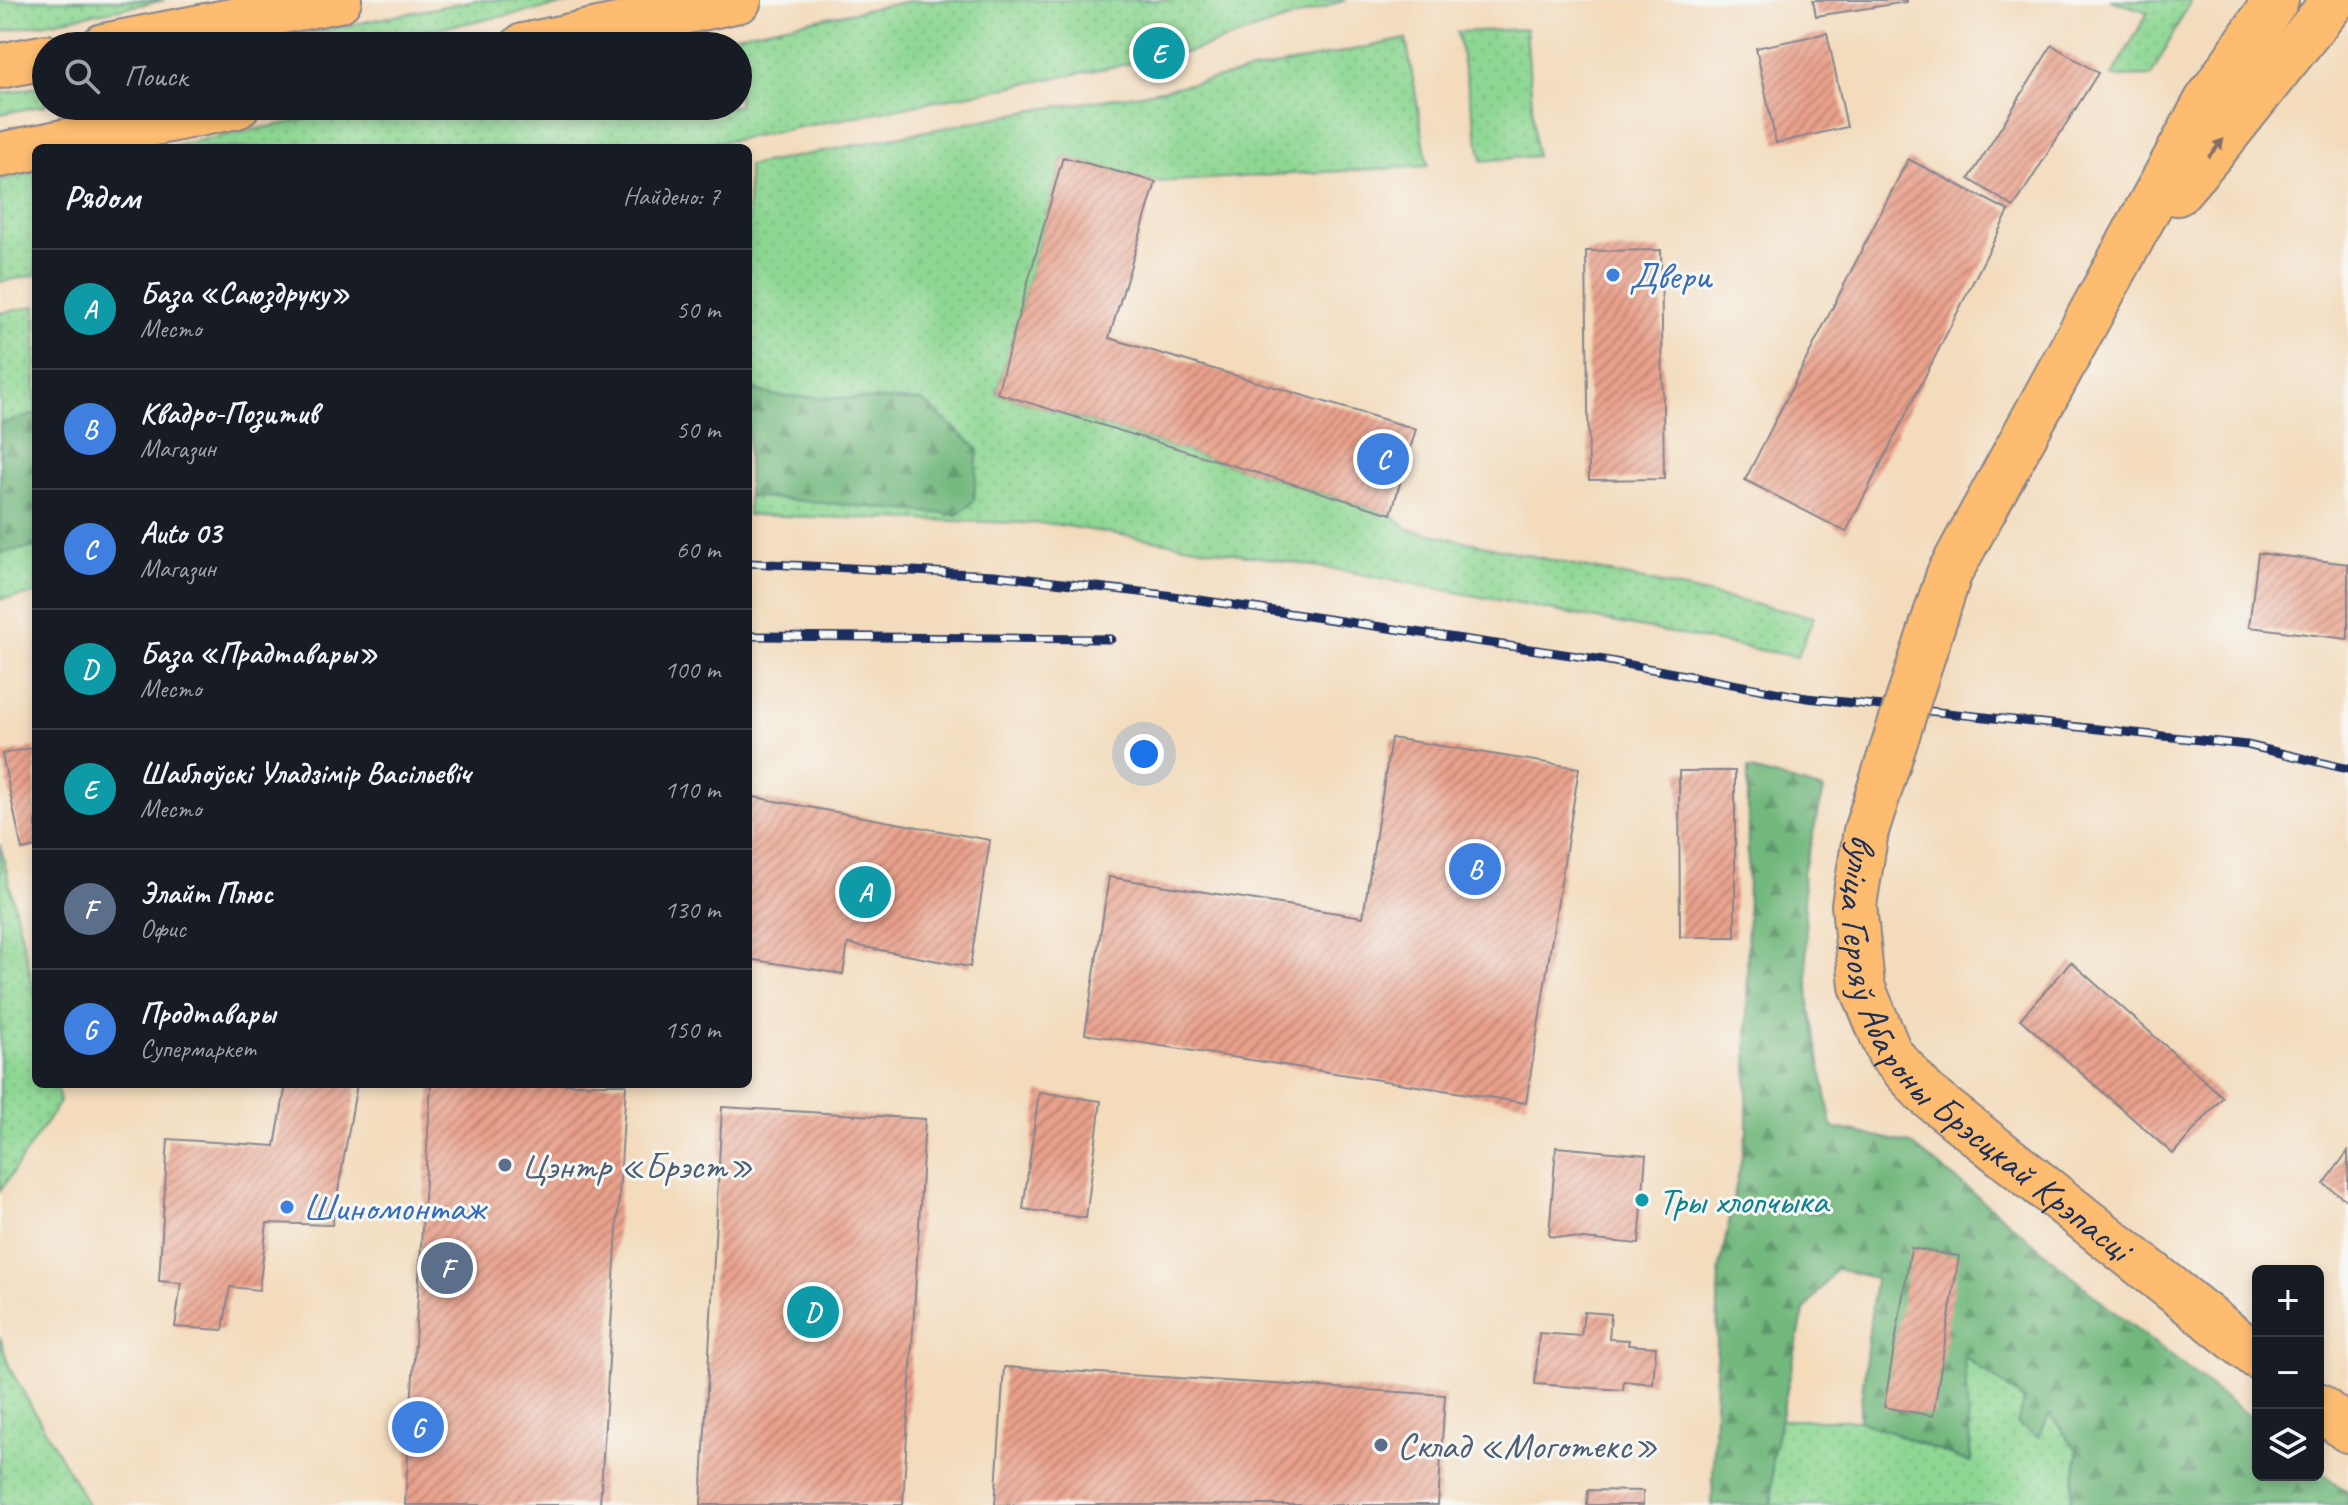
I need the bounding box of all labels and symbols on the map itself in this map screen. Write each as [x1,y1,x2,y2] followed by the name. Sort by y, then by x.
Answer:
[1133,23,1185,83] pin: E
[2207,138,2224,158] one-way arrow
[1629,252,1713,299] place label: Двери
[1604,266,1622,284] marker: Двери
[1357,429,1409,489] pin: C
[1124,734,1164,774] your location
[1830,832,2144,1274] street label: вуліца Герояў Абароны Брэсцкай Крэпасці
[1449,839,1501,899] pin: B
[839,862,891,922] pin: A
[521,1142,754,1189] place label: Цэнтр «Брэст»
[496,1156,514,1174] marker: Цэнтр «Брэст»
[1658,1177,1830,1224] place label: Тры хлопчыка
[303,1184,488,1231] place label: Шиномонтаж
[1633,1191,1651,1209] marker: Тры хлопчыка
[278,1198,296,1216] marker: Шиномонтаж
[421,1238,473,1298] pin: F
[787,1282,839,1342] pin: D
[392,1397,444,1457] pin: G
[1397,1422,1658,1469] place label: Склад «Моготекс»
[1372,1436,1390,1454] marker: Склад «Моготекс»

